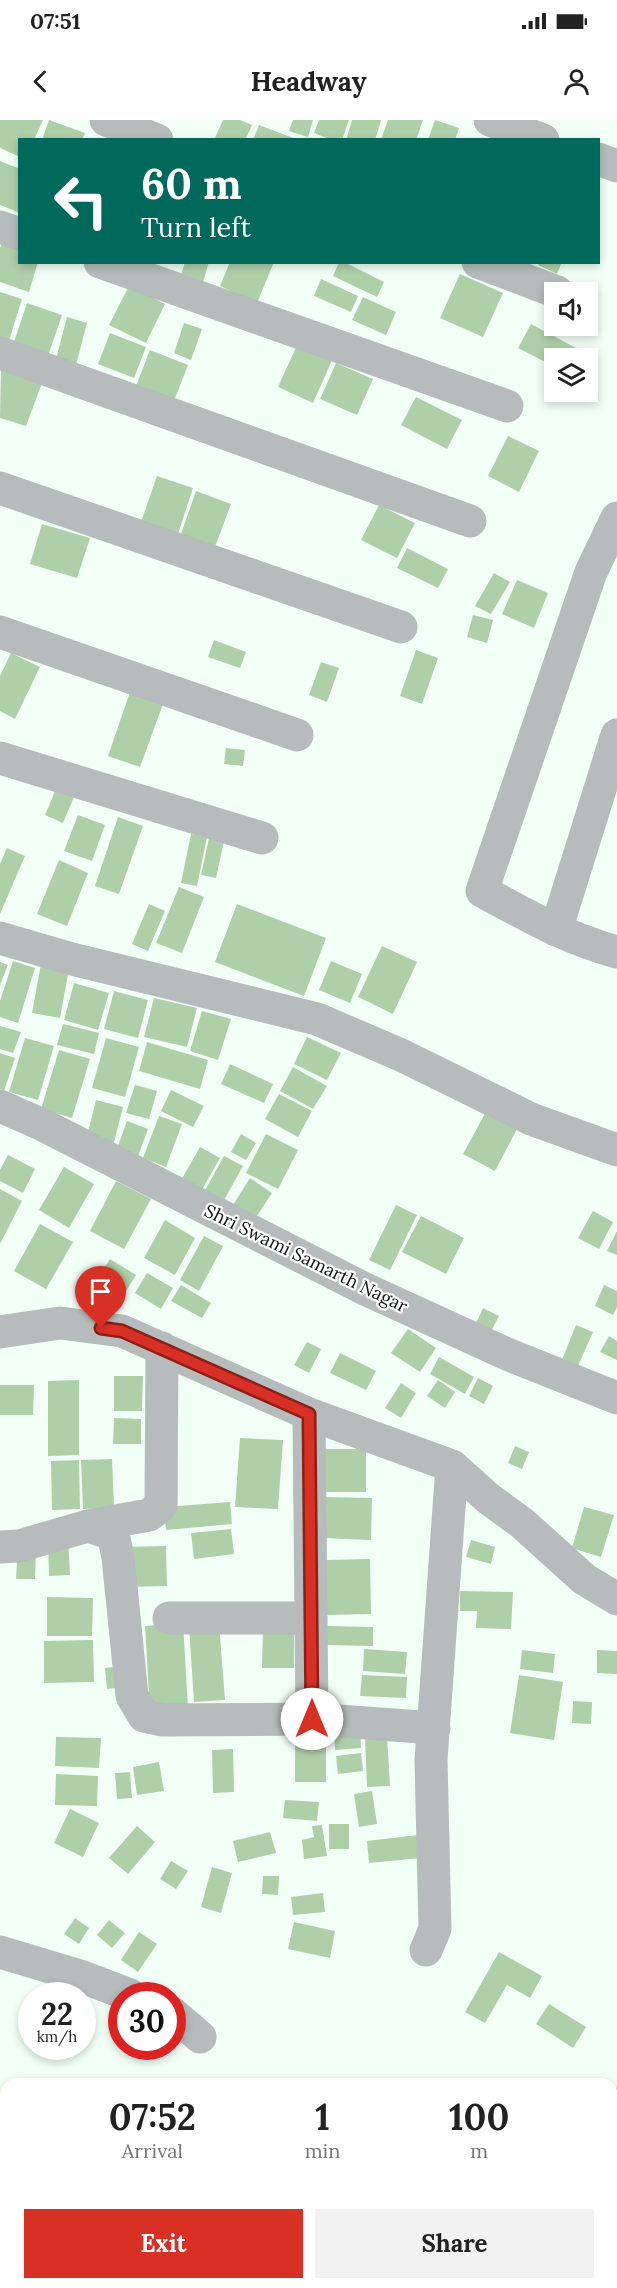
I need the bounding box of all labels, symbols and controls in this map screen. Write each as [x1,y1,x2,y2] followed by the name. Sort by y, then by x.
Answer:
[30,7,81,35] text: 07:51
[250,64,367,98] text: Headway
[24,65,57,98] icon: back
[560,65,593,98] icon: person
[141,157,242,211] text: 60 m
[42,162,120,240] icon: left
[141,210,251,244] text: Turn left
[544,282,598,402] map controls
[544,282,598,336] button: sound
[544,348,598,402] button: layers
[201,1199,412,1317] street label: Shri Swami Samarth Nagar
[75,1266,126,1328] pin
[84,1275,117,1308] icon: arrive
[280,1687,344,1751] position arrow
[108,1982,186,2060] speed limit sign: 30
[41,1995,73,2033] text: 22
[37,2027,77,2046] text: km/h
[109,2094,196,2140] text: 07:52
[315,2094,330,2140] text: 1
[449,2094,509,2140] text: 100
[122,2138,183,2163] text: Arrival
[305,2138,340,2163] text: min
[470,2138,488,2163] text: m
[24,2209,303,2278] button: Exit
[315,2209,594,2278] button: Share

